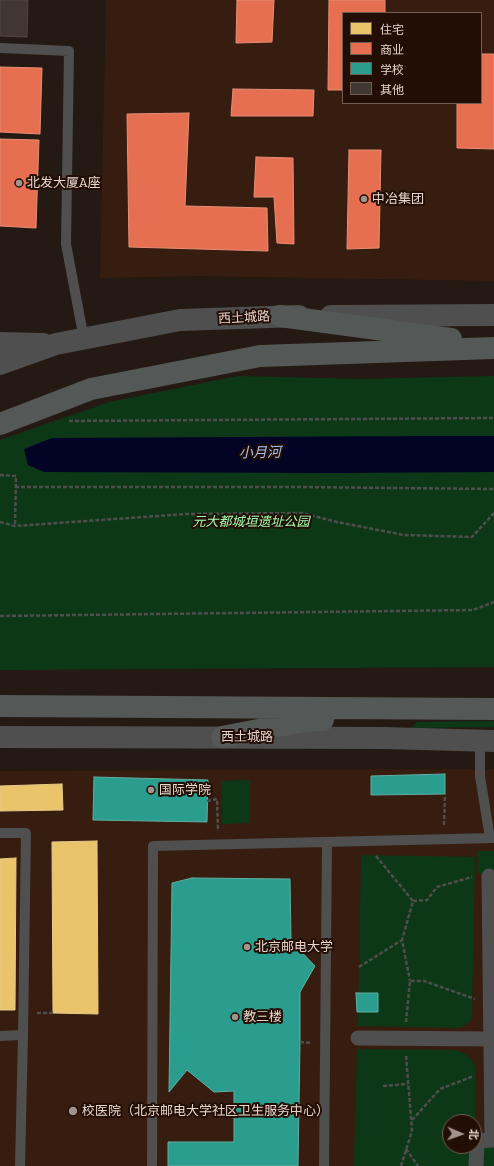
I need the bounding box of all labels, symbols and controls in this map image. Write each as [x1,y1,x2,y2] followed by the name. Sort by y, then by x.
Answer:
[342,12,482,104] legend
[380,23,404,37] text: 住宅
[380,43,404,57] text: 商业
[380,63,404,77] text: 学校
[380,83,404,97] text: 其他
[27,175,100,191] place label: 北发大厦A座
[14,178,24,188] marker: 北发大厦A座
[372,191,424,207] place label: 中冶集团
[359,194,369,204] marker: 中冶集团
[218,309,270,327] street label: 西土城路
[239,444,281,462] water label: 小月河
[193,514,309,530] park label: 元大都城垣遗址公园
[221,729,273,745] street label: 西土城路
[159,782,211,798] place label: 国际学院
[146,785,156,795] marker: 国际学院
[255,939,333,955] place label: 北京邮电大学
[242,942,252,952] marker: 北京邮电大学
[243,1009,282,1025] place label: 教三楼
[230,1012,240,1022] marker: 教三楼
[82,1103,329,1119] place label: 校医院（北京邮电大学社区卫生服务中心）
[67,1105,79,1117] marker: 校医院（北京邮电大学社区卫生服务中心）
[442,1114,482,1154] north arrow
[467,1129,480,1140] text: 北

